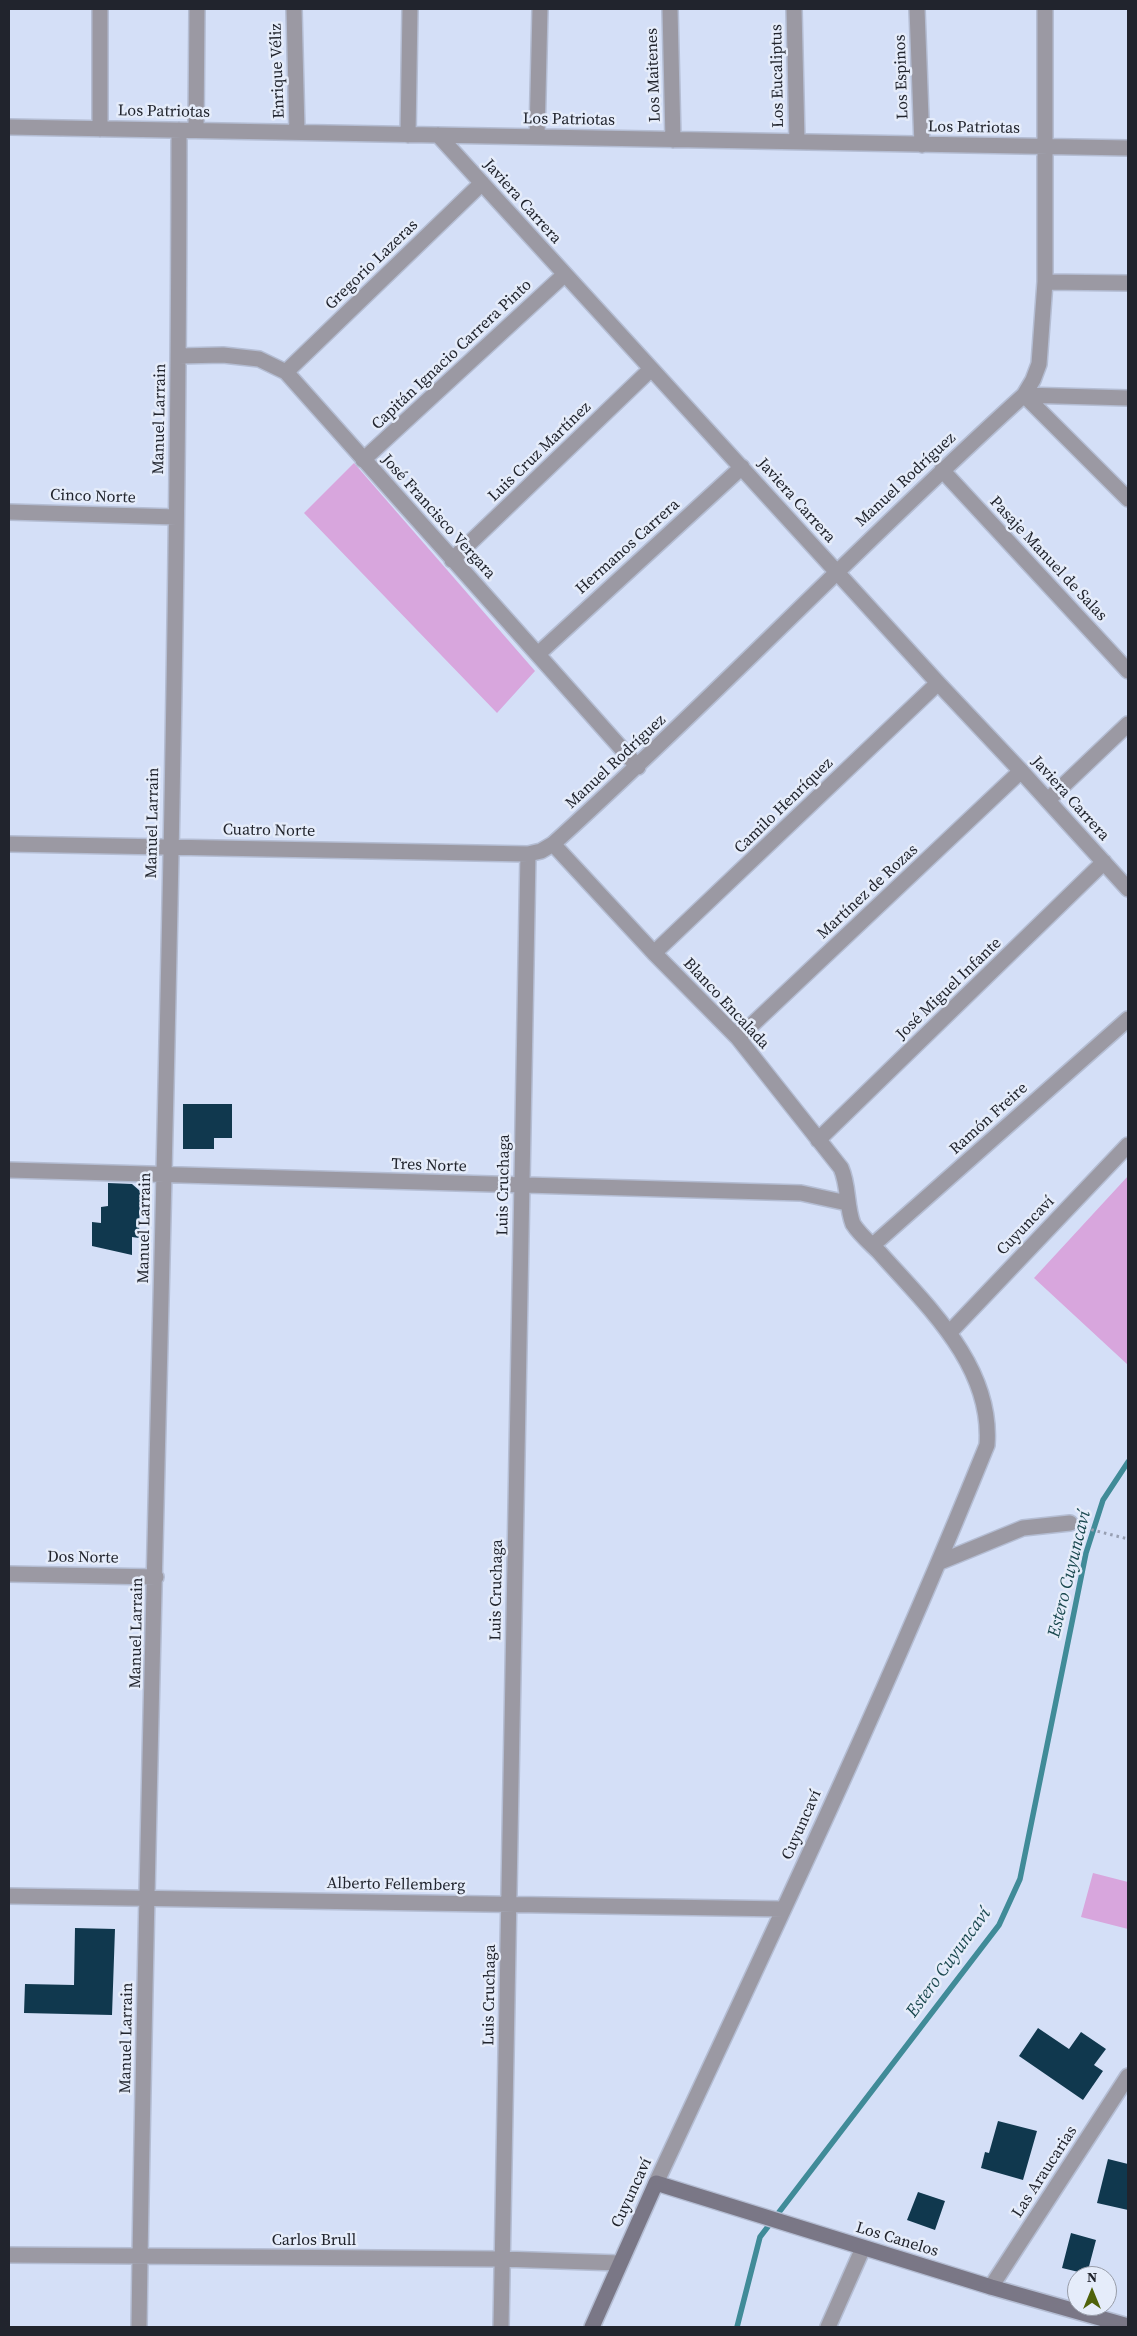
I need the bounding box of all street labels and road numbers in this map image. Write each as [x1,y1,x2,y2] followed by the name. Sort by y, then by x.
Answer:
[267,23,289,119] street label: Enrique Véliz
[767,24,789,128] street label: Los Eucaliptus
[643,28,665,122] street label: Los Maitenes
[891,34,913,120] street label: Los Espinos
[118,102,210,122] street label: Los Patriotas
[523,110,615,130] street label: Los Patriotas
[928,118,1020,138] street label: Los Patriotas
[479,156,565,248] street label: Javiera Carrera
[322,216,422,314] street label: Gregorio Lazeras
[368,276,536,434] street label: Capitán Ignacio Carrera Pinto
[149,363,171,475] street label: Manuel Larrain
[485,398,595,506] street label: Luis Cruz Martínez
[852,429,960,531] street label: Manuel Rodríguez
[377,451,499,583] street label: José Francisco Vergara
[753,455,839,547] street label: Javiera Carrera
[50,486,136,508] street label: Cinco Norte
[985,493,1111,625] street label: Pasaje Manuel de Salas
[572,495,684,599] street label: Hermanos Carrera
[562,711,670,813] street label: Manuel Rodríguez
[1027,753,1113,845] street label: Javiera Carrera
[731,754,837,858] street label: Camilo Henríquez
[142,767,164,879] street label: Manuel Larrain
[223,821,315,841] street label: Cuatro Norte
[814,840,922,944] street label: Martínez de Rozas
[892,934,1006,1044] street label: José Miguel Infante
[679,954,773,1054] street label: Blanco Encalada
[946,1079,1032,1159] street label: Ramón Freire
[494,1134,514,1236] street label: Luis Cruchaga
[391,1155,467,1177] street label: Tres Norte
[134,1172,156,1284] street label: Manuel Larrain
[993,1192,1059,1260] street label: Cuyuncaví
[487,1539,507,1641] street label: Luis Cruchaga
[47,1548,119,1568] street label: Dos Norte
[126,1577,148,1689] street label: Manuel Larrain
[778,1787,826,1863] street label: Cuyuncaví
[327,1874,465,1896] street label: Alberto Fellemberg
[480,1944,500,2046] street label: Luis Cruchaga
[116,1982,138,2094] street label: Manuel Larrain
[1008,2123,1082,2221] street label: Las Araucarias
[608,2155,656,2231] street label: Cuyuncaví
[853,2218,941,2262] street label: Los Canelos
[272,2231,356,2251] street label: Carlos Brull

